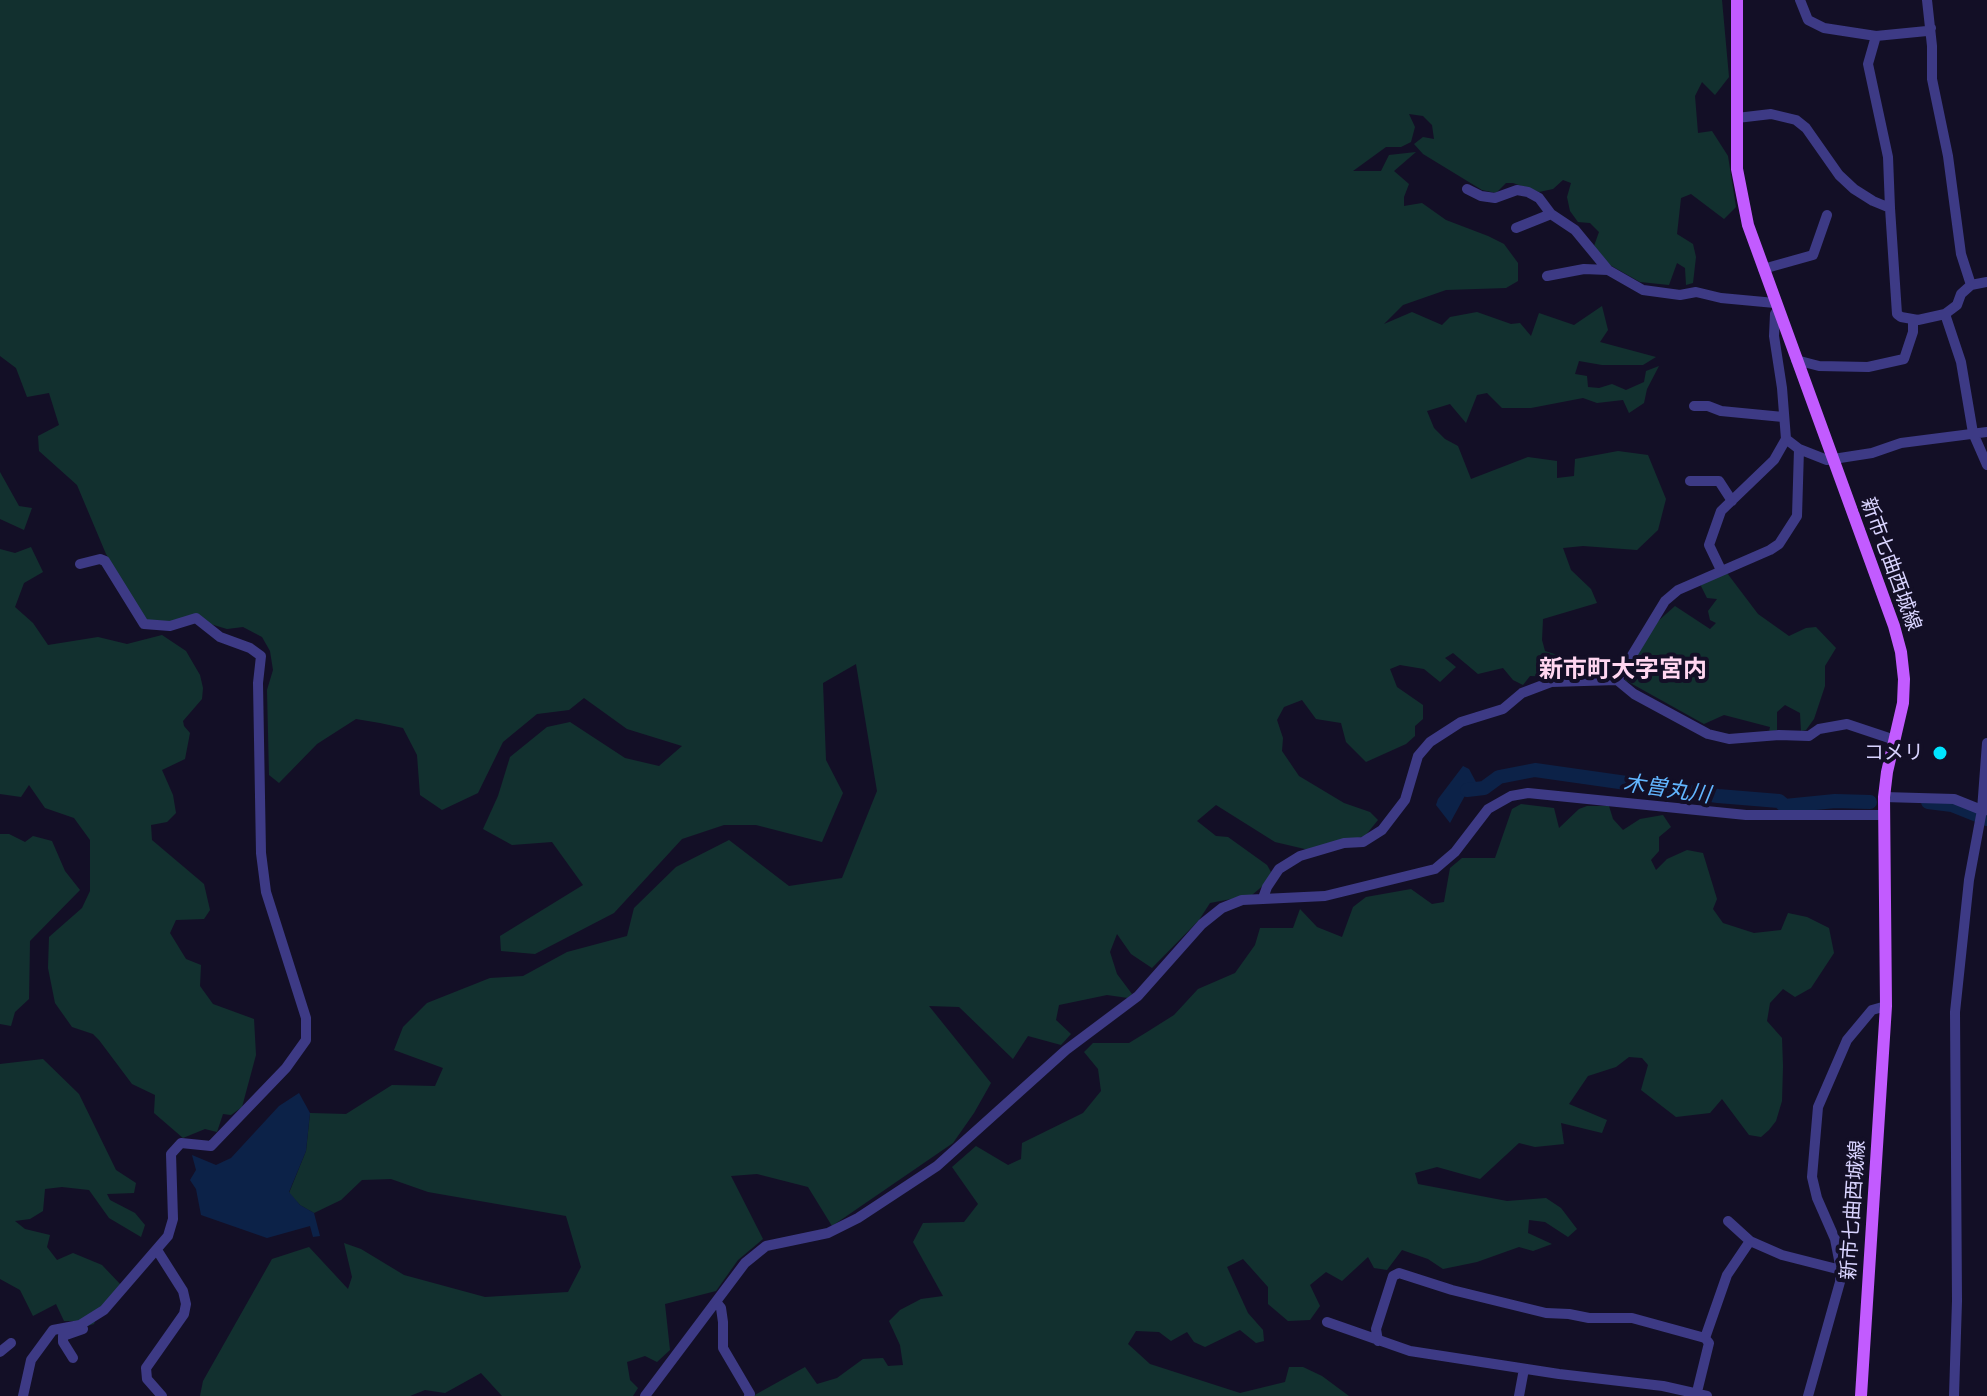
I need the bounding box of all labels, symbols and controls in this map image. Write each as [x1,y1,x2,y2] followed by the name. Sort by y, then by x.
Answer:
[1856,494,1926,634] street label: 新市七曲西城線
[1539,655,1707,683] district label: 新市町大字宮内
[1864,741,1924,765] place label: コメリ
[1931,744,1949,762] marker: コメリ
[1622,770,1712,808] water label: 木曽丸川
[1836,1139,1870,1281] street label: 新市七曲西城線

